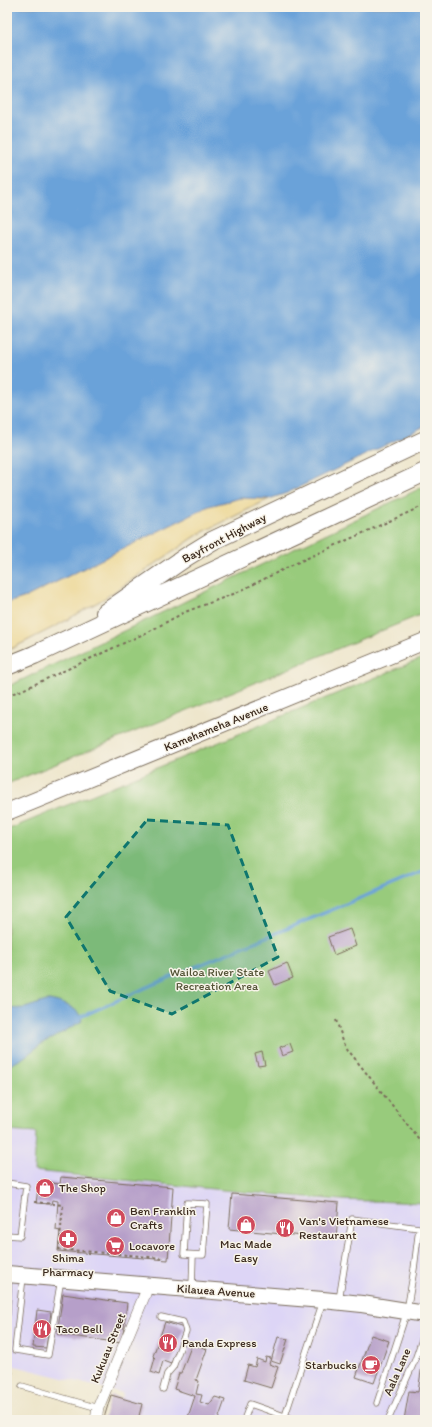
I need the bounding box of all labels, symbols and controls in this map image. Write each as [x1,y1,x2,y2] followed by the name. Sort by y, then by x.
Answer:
[180,510,269,566] street label: Bayfront Highway
[162,700,270,754] street label: Kamehameha Avenue
[170,965,265,993] park label: Wailoa River State Recreation Area
[34,1177,56,1199] shop icon: The Shop
[59,1181,106,1195] place label: The Shop
[130,1204,196,1232] place label: Ben Franklin Crafts
[105,1207,127,1229] shop icon: Ben Franklin Crafts
[235,1214,257,1236] shop icon: Mac Made Easy
[299,1214,389,1242] place label: Van's Vietnamese Restaurant
[274,1217,296,1239] restaurant icon: Van's Vietnamese Restaurant
[57,1228,79,1250] pharmacy icon: Shima Pharmacy
[104,1235,126,1257] supermarket icon: Locavore
[220,1237,272,1265] place label: Mac Made Easy
[129,1239,175,1253] place label: Locavore
[42,1251,94,1279] place label: Shima Pharmacy
[176,1281,256,1301] street label: Kilauea Avenue
[88,1310,129,1385] street label: Kukuau Street
[31,1318,53,1340] restaurant icon: Taco Bell
[56,1322,103,1336] place label: Taco Bell
[157,1332,179,1354] restaurant icon: Panda Express
[182,1336,257,1350] place label: Panda Express
[380,1346,414,1398] street label: Aala Lane
[360,1354,382,1376] cafe icon: Starbucks
[305,1358,357,1372] place label: Starbucks

